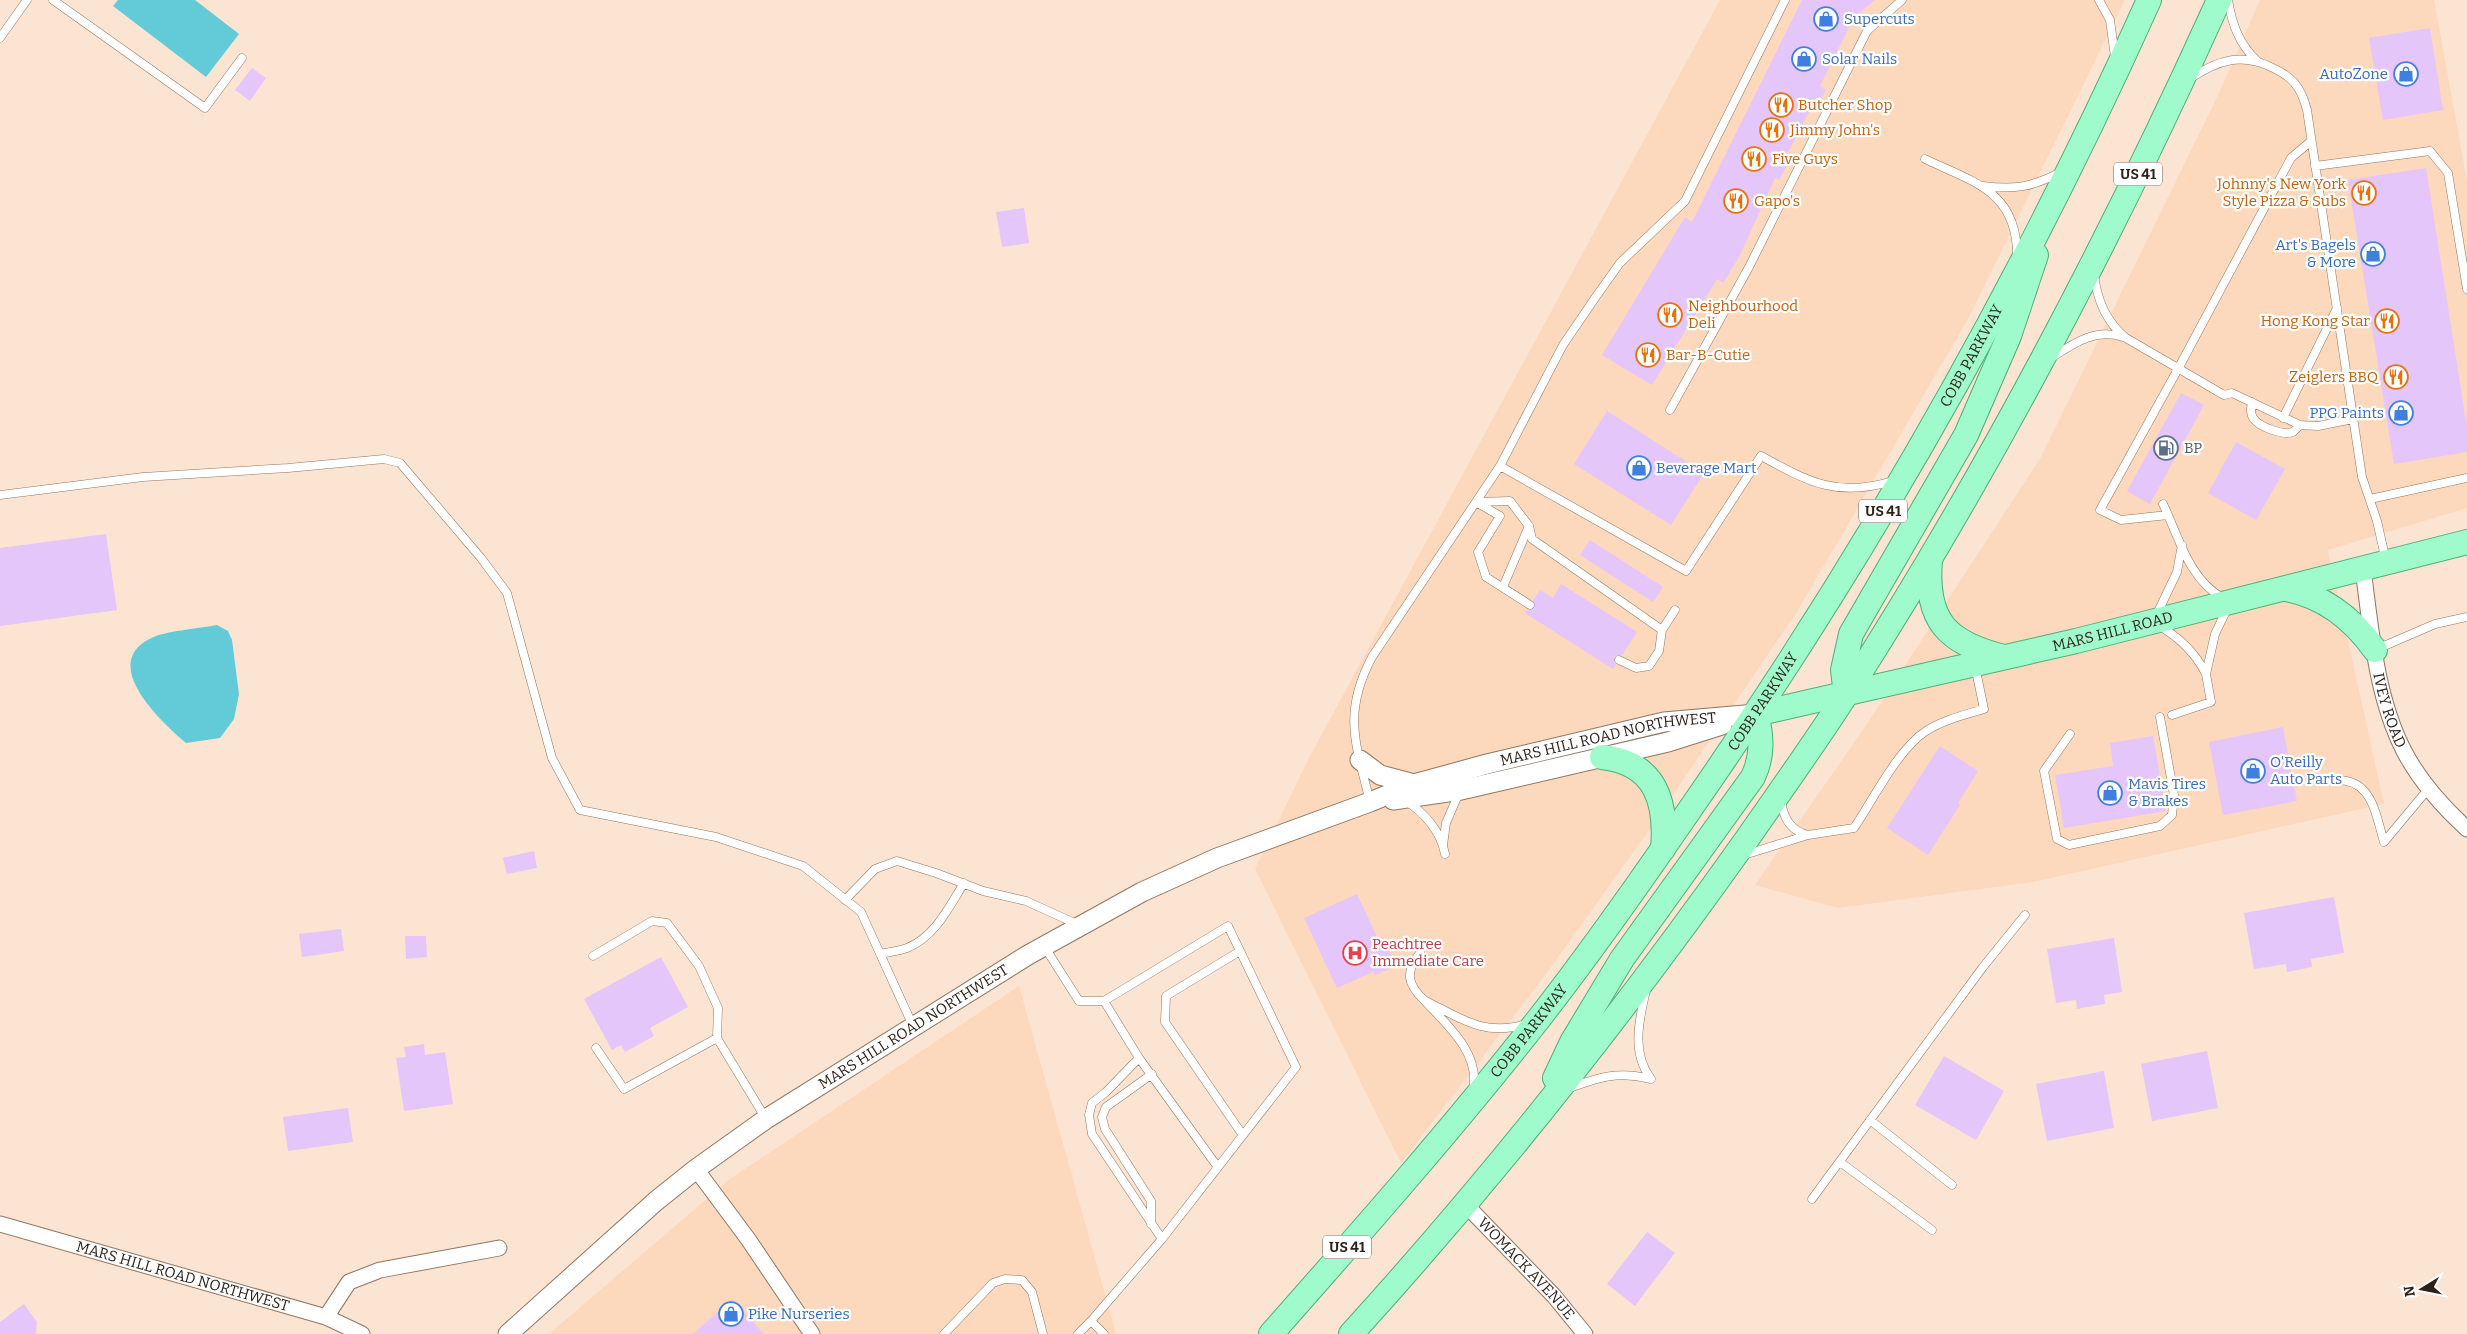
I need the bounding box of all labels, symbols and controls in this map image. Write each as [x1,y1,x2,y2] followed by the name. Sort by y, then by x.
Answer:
[1813,6,1839,32] shop icon: Supercuts
[1844,10,1915,28] place label: Supercuts
[1791,46,1817,72] shop icon: Solar Nails
[1822,50,1897,68] place label: Solar Nails
[2393,61,2419,87] shop icon: AutoZone
[2319,65,2388,83] place label: AutoZone
[1768,92,1794,118] restaurant icon: Butcher Shop
[1798,96,1892,114] place label: Butcher Shop
[1759,117,1785,143] restaurant icon: Jimmy John's
[1789,121,1880,139] place label: Jimmy John's
[1741,146,1767,172] restaurant icon: Five Guys
[1772,150,1838,168] place label: Five Guys
[2114,162,2162,185] road number: US 41
[2216,175,2346,210] place label: Johnny's New York Style Pizza & Subs
[2351,180,2377,206] restaurant icon: Johnny's New York Style Pizza & Subs
[1723,188,1749,214] restaurant icon: Gapo's
[1754,192,1800,210] place label: Gapo's
[2275,236,2356,271] place label: Art's Bagels & More
[2360,241,2386,267] shop icon: Art's Bagels & More
[1688,297,1798,332] place label: Neighbourhood Deli
[1936,301,2007,410] street label: COBB PARKWAY
[1657,302,1683,328] restaurant icon: Neighbourhood Deli
[2374,308,2400,334] restaurant icon: Hong Kong Star
[2260,312,2370,330] place label: Hong Kong Star
[1635,342,1661,368] restaurant icon: Bar-B-Cutie
[1666,346,1750,364] place label: Bar-B-Cutie
[2383,364,2409,390] restaurant icon: Zeiglers BBQ
[2289,368,2380,386] place label: Zeiglers BBQ
[2388,400,2414,426] shop icon: PPG Paints
[2309,404,2384,422] place label: PPG Paints
[2153,435,2179,461] fuel station icon: BP
[2184,439,2202,457] place label: BP
[1626,455,1652,481] shop icon: Beverage Mart
[1656,459,1757,477] place label: Beverage Mart
[1859,500,1907,522] road number: US 41
[2051,608,2175,655] street label: MARS HILL ROAD
[1724,649,1802,754] street label: COBB PARKWAY
[2369,671,2410,751] street label: IVEY ROAD
[1498,708,1717,770] street label: MARS HILL ROAD NORTHWEST
[2270,753,2342,788] place label: O'Reilly Auto Parts
[2240,758,2266,784] shop icon: O'Reilly Auto Parts
[2128,775,2206,810] place label: Mavis Tires & Brakes
[2097,780,2123,806] shop icon: Mavis Tires & Brakes
[1372,935,1484,970] place label: Peachtree Immediate Care
[1342,940,1368,966] hospital icon: Peachtree Immediate Care
[815,961,1012,1093] street label: MARS HILL ROAD NORTHWEST
[1486,980,1571,1081] street label: COBB PARKWAY
[1474,1214,1578,1323] street label: WOMACK AVENUE
[1323,1236,1371,1258] road number: US 41
[74,1237,291,1315] street label: MARS HILL ROAD NORTHWEST
[2397,1264,2447,1314] north arrow
[2400,1284,2419,1298] text: N
[718,1301,744,1327] shop icon: Pike Nurseries
[748,1305,850,1323] place label: Pike Nurseries

